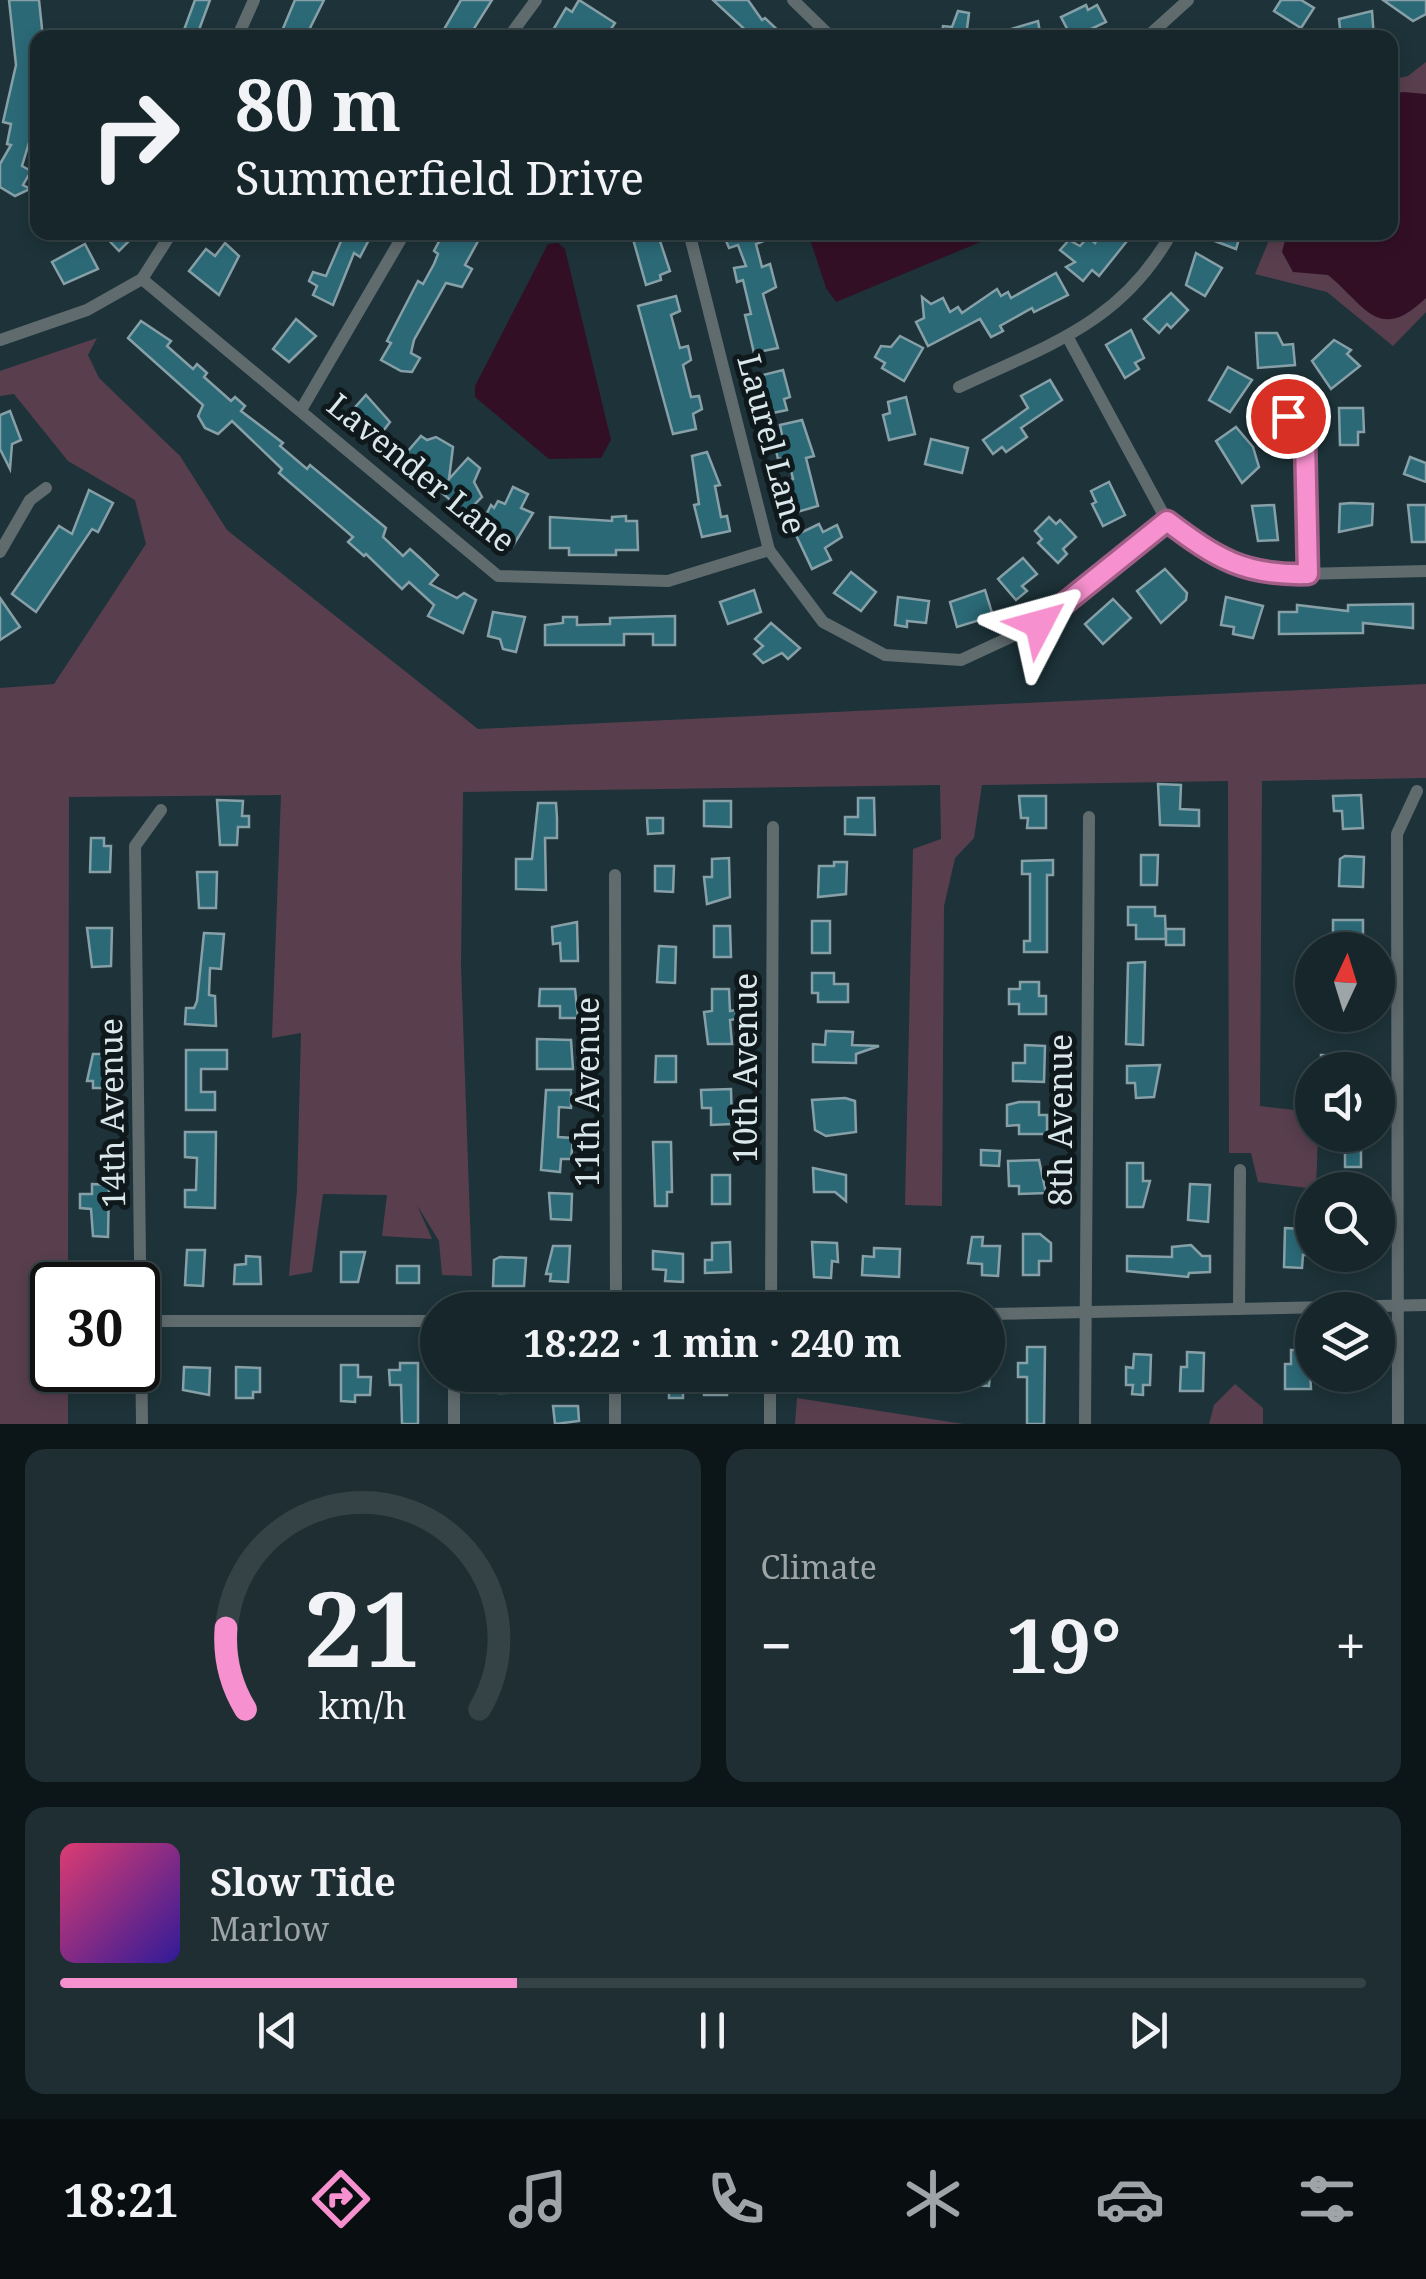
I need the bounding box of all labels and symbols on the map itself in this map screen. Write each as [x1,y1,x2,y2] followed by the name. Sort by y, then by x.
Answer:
[728,349,818,539] street label: Laurel Lane
[1246,374,1331,459] pin
[319,383,525,561] street label: Lavender Lane
[987,572,1091,676] position arrow
[1295,932,1395,1032] north arrow
[723,973,766,1163] street label: 10th Avenue
[565,997,608,1187] street label: 11th Avenue
[88,1018,134,1208] street label: 14th Avenue
[1038,1034,1081,1206] street label: 8th Avenue
[30,1262,160,1392] speed limit sign: 30

